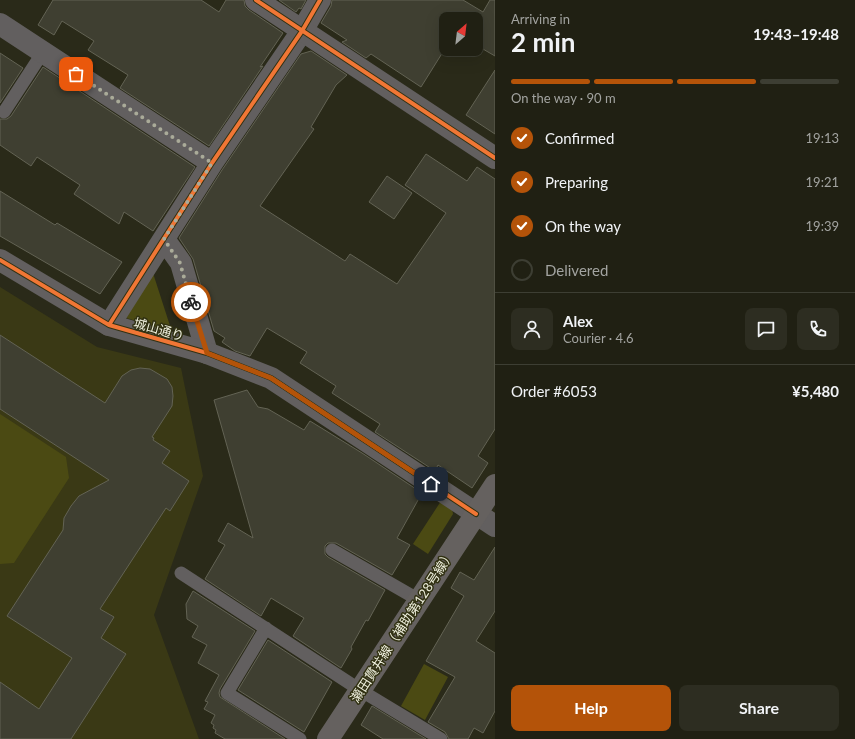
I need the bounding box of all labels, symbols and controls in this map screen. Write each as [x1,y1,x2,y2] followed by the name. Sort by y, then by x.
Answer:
[511,11,570,27] text: Arriving in
[439,12,483,56] north arrow
[439,12,483,56] map controls
[753,25,839,43] text: 19:43–19:48
[511,26,575,58] text: 2 min
[59,57,93,91] pin
[65,63,87,85] icon: bag
[511,90,616,106] text: On the way · 90 m
[511,127,533,149] icon: check
[545,129,614,147] text: Confirmed
[806,130,839,146] text: 19:13
[511,171,533,193] icon: check
[545,173,608,191] text: Preparing
[806,174,839,190] text: 19:21
[511,215,533,237] icon: check
[545,217,621,235] text: On the way
[806,218,839,234] text: 19:39
[545,261,608,279] text: Delivered
[171,282,211,322] courier
[180,291,202,313] icon: bike
[511,308,553,350] button: person
[745,308,787,350] button: chat
[797,308,839,350] button: phone
[563,312,593,330] text: Alex
[132,314,186,344] street label: 城山通り
[563,330,634,346] text: Courier · 4.6
[511,382,597,400] text: Order #6053
[792,382,839,400] text: ¥5,480
[414,467,448,501] pin
[420,473,442,495] icon: home
[347,547,457,705] street label: 瀬田貫井線（補助第128号線）
[511,685,671,731] button: Help
[679,685,839,731] button: Share

